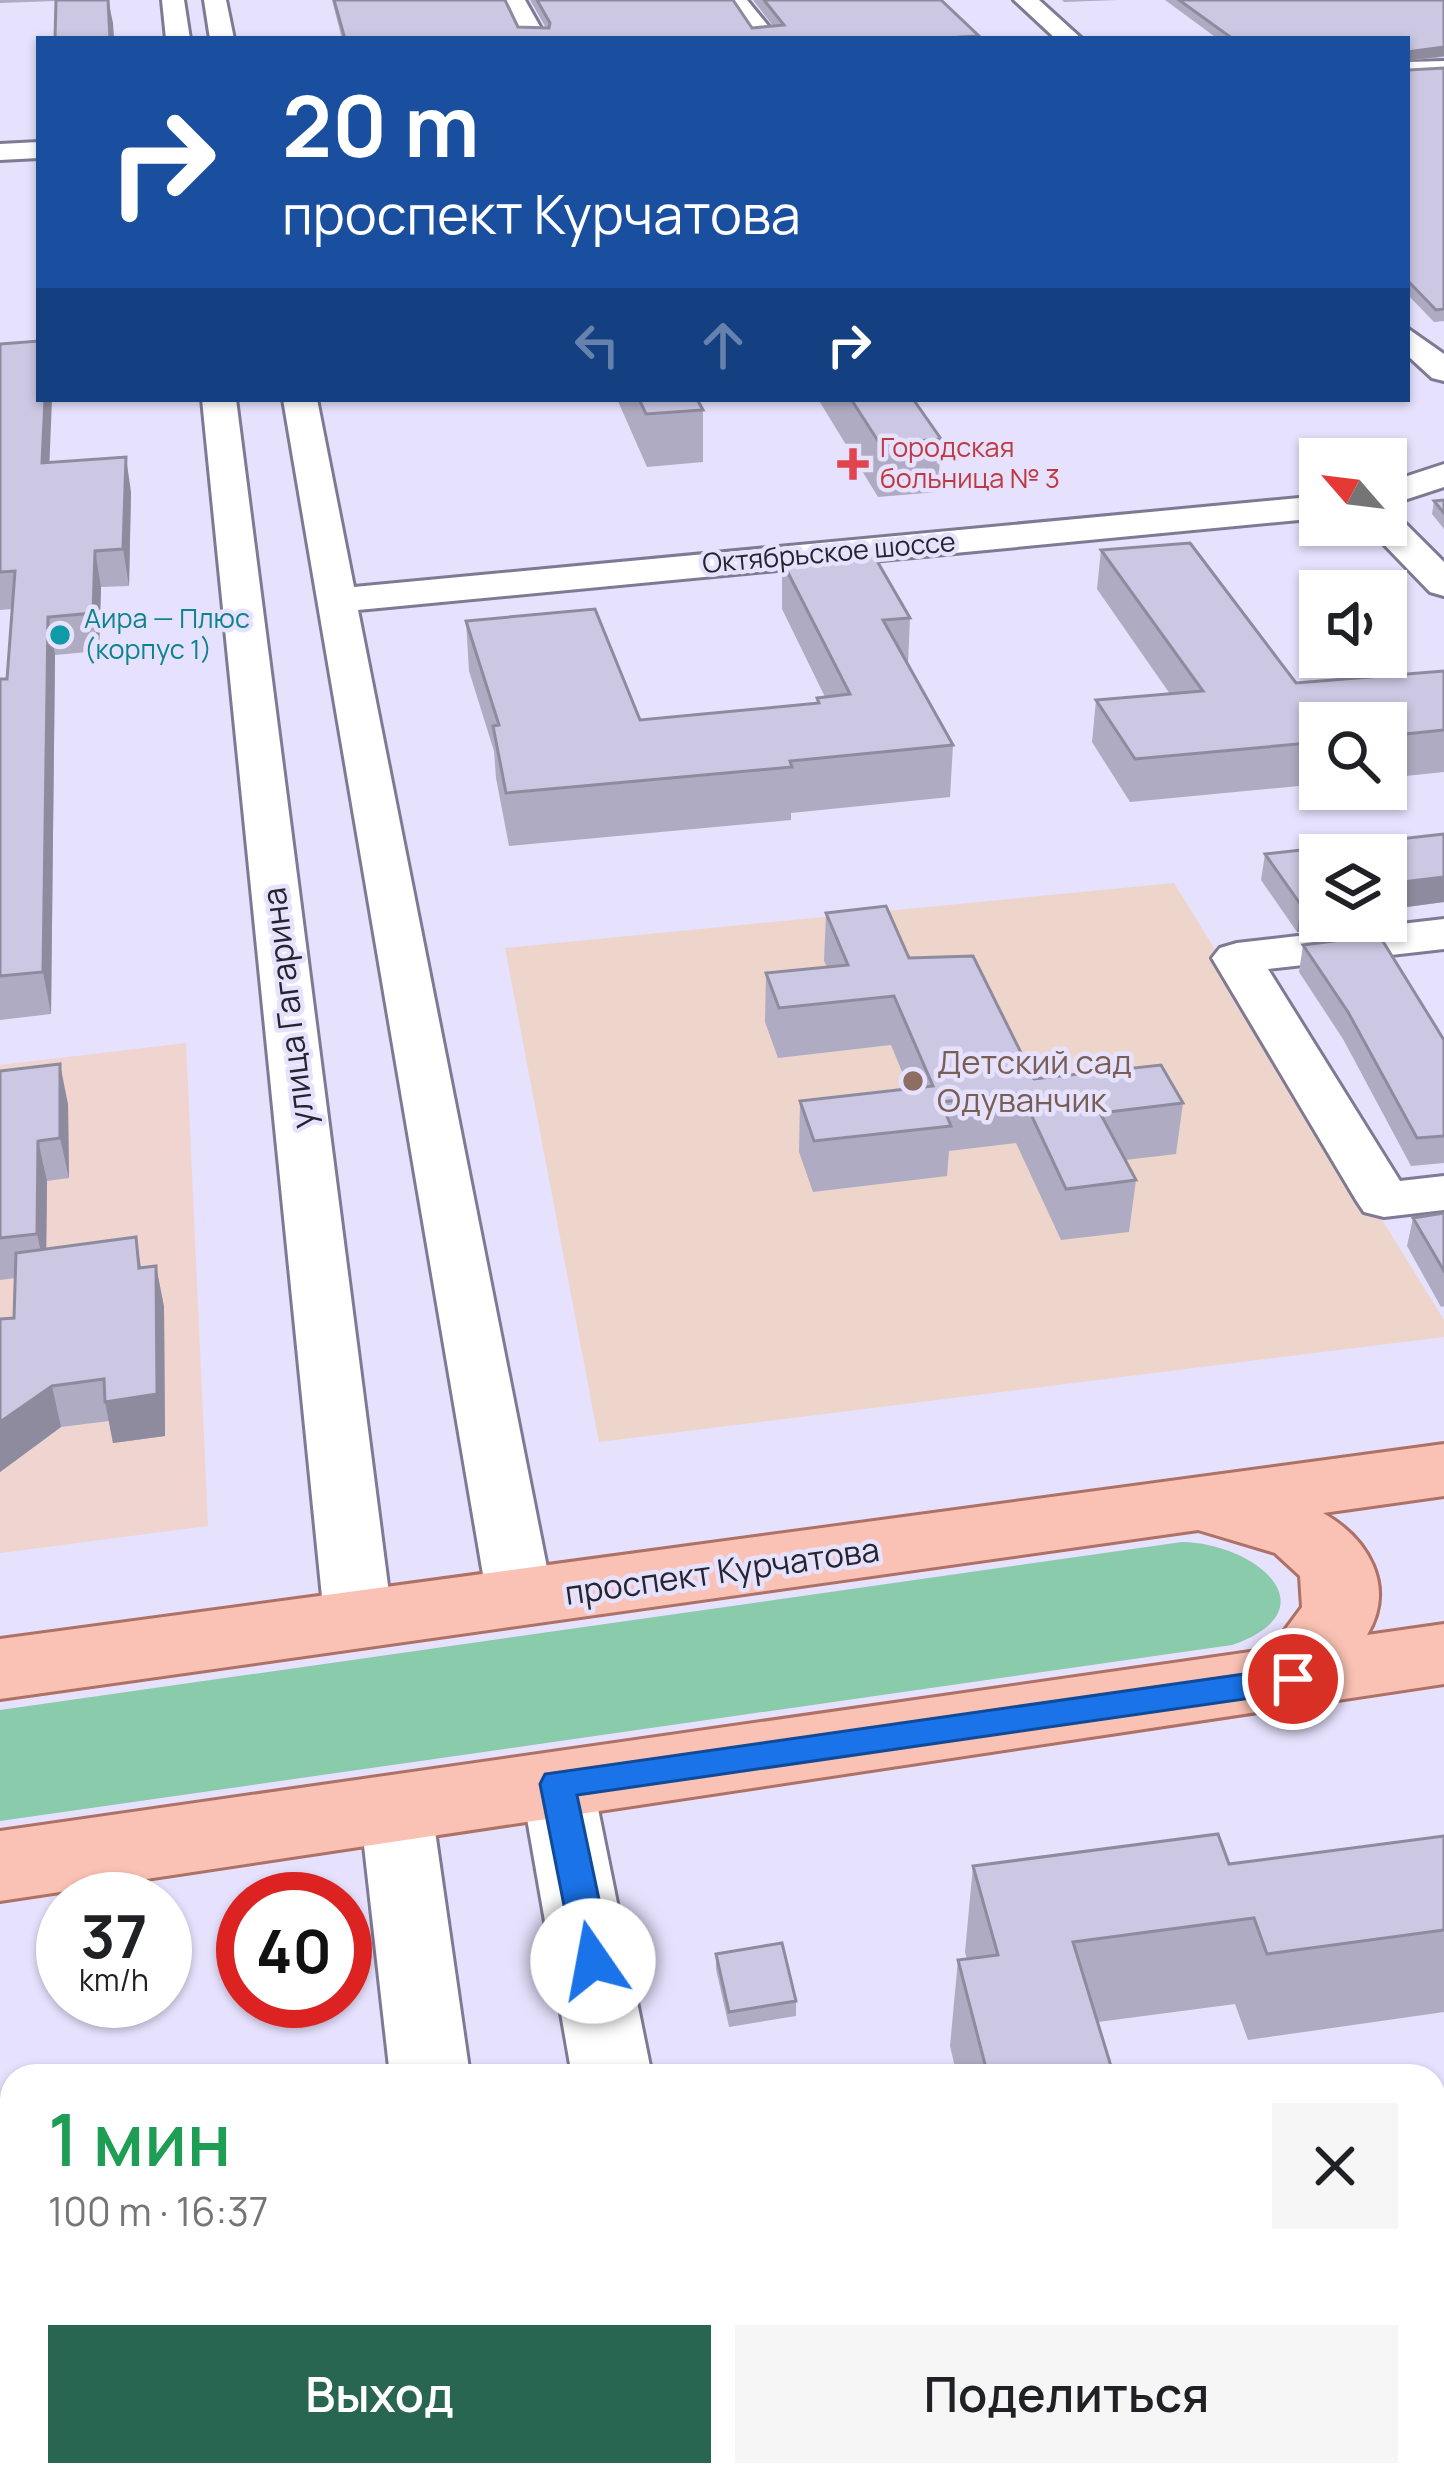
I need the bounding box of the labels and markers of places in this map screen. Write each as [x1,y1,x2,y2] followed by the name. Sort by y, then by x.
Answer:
[880,428,1060,496] place label: Городская больница № 3
[837,448,869,480] marker: Городская больница № 3
[84,599,250,667] place label: Аира — Плюс (корпус 1)
[47,622,73,648] marker: Аира — Плюс (корпус 1)
[937,1039,1132,1122] place label: Детский сад Одуванчик
[900,1068,926,1094] marker: Детский сад Одуванчик
[1242,1628,1344,1730] pin

